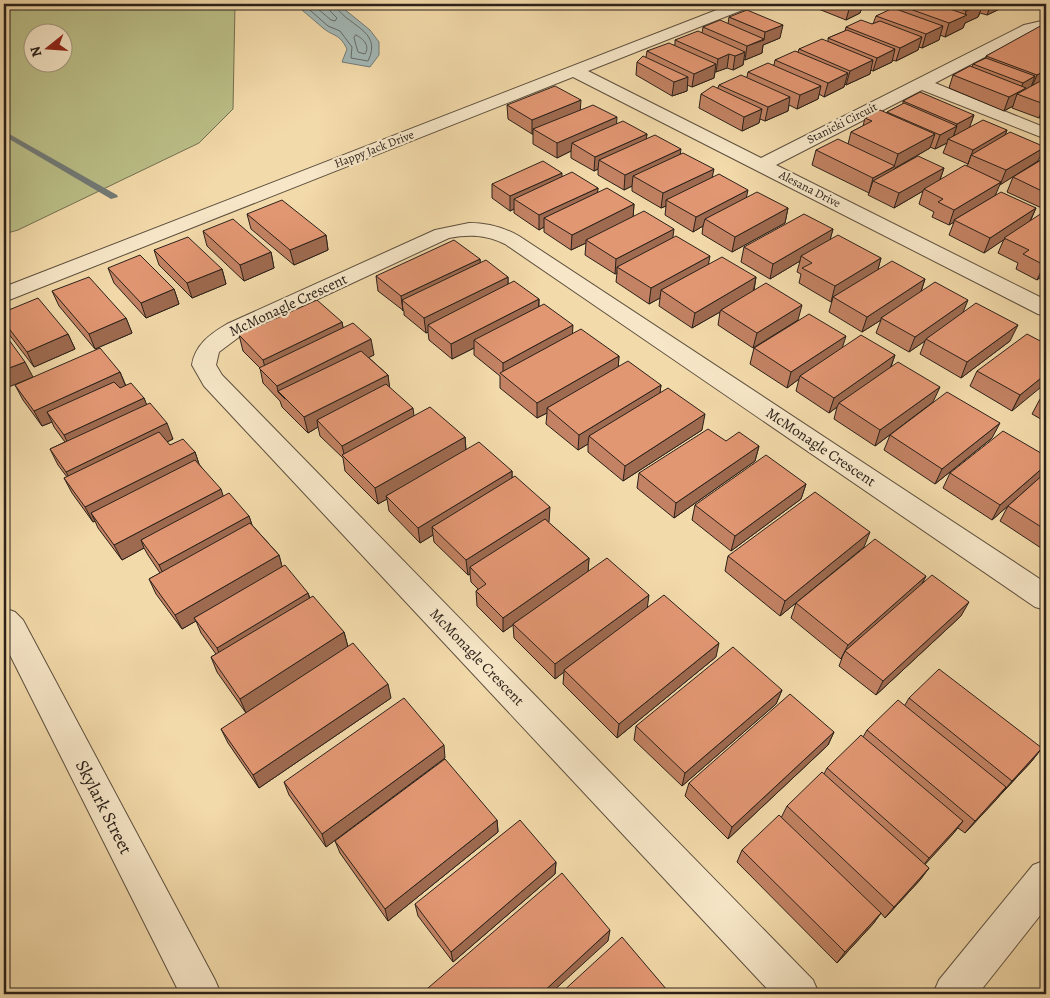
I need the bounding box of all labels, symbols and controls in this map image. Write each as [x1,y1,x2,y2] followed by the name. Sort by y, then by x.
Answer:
[22,22,72,72] north arrow
[25,44,47,59] text: N
[804,98,880,148] street label: Stanicki Circuit
[332,126,416,172] street label: Happy Jack Drive
[776,166,843,211] street label: Alesana Drive
[226,269,350,341] street label: McMonagle Crescent
[762,403,880,491] street label: McMonagle Crescent
[425,604,529,710] street label: McMonagle Crescent
[70,756,138,858] street label: Skylark Street

